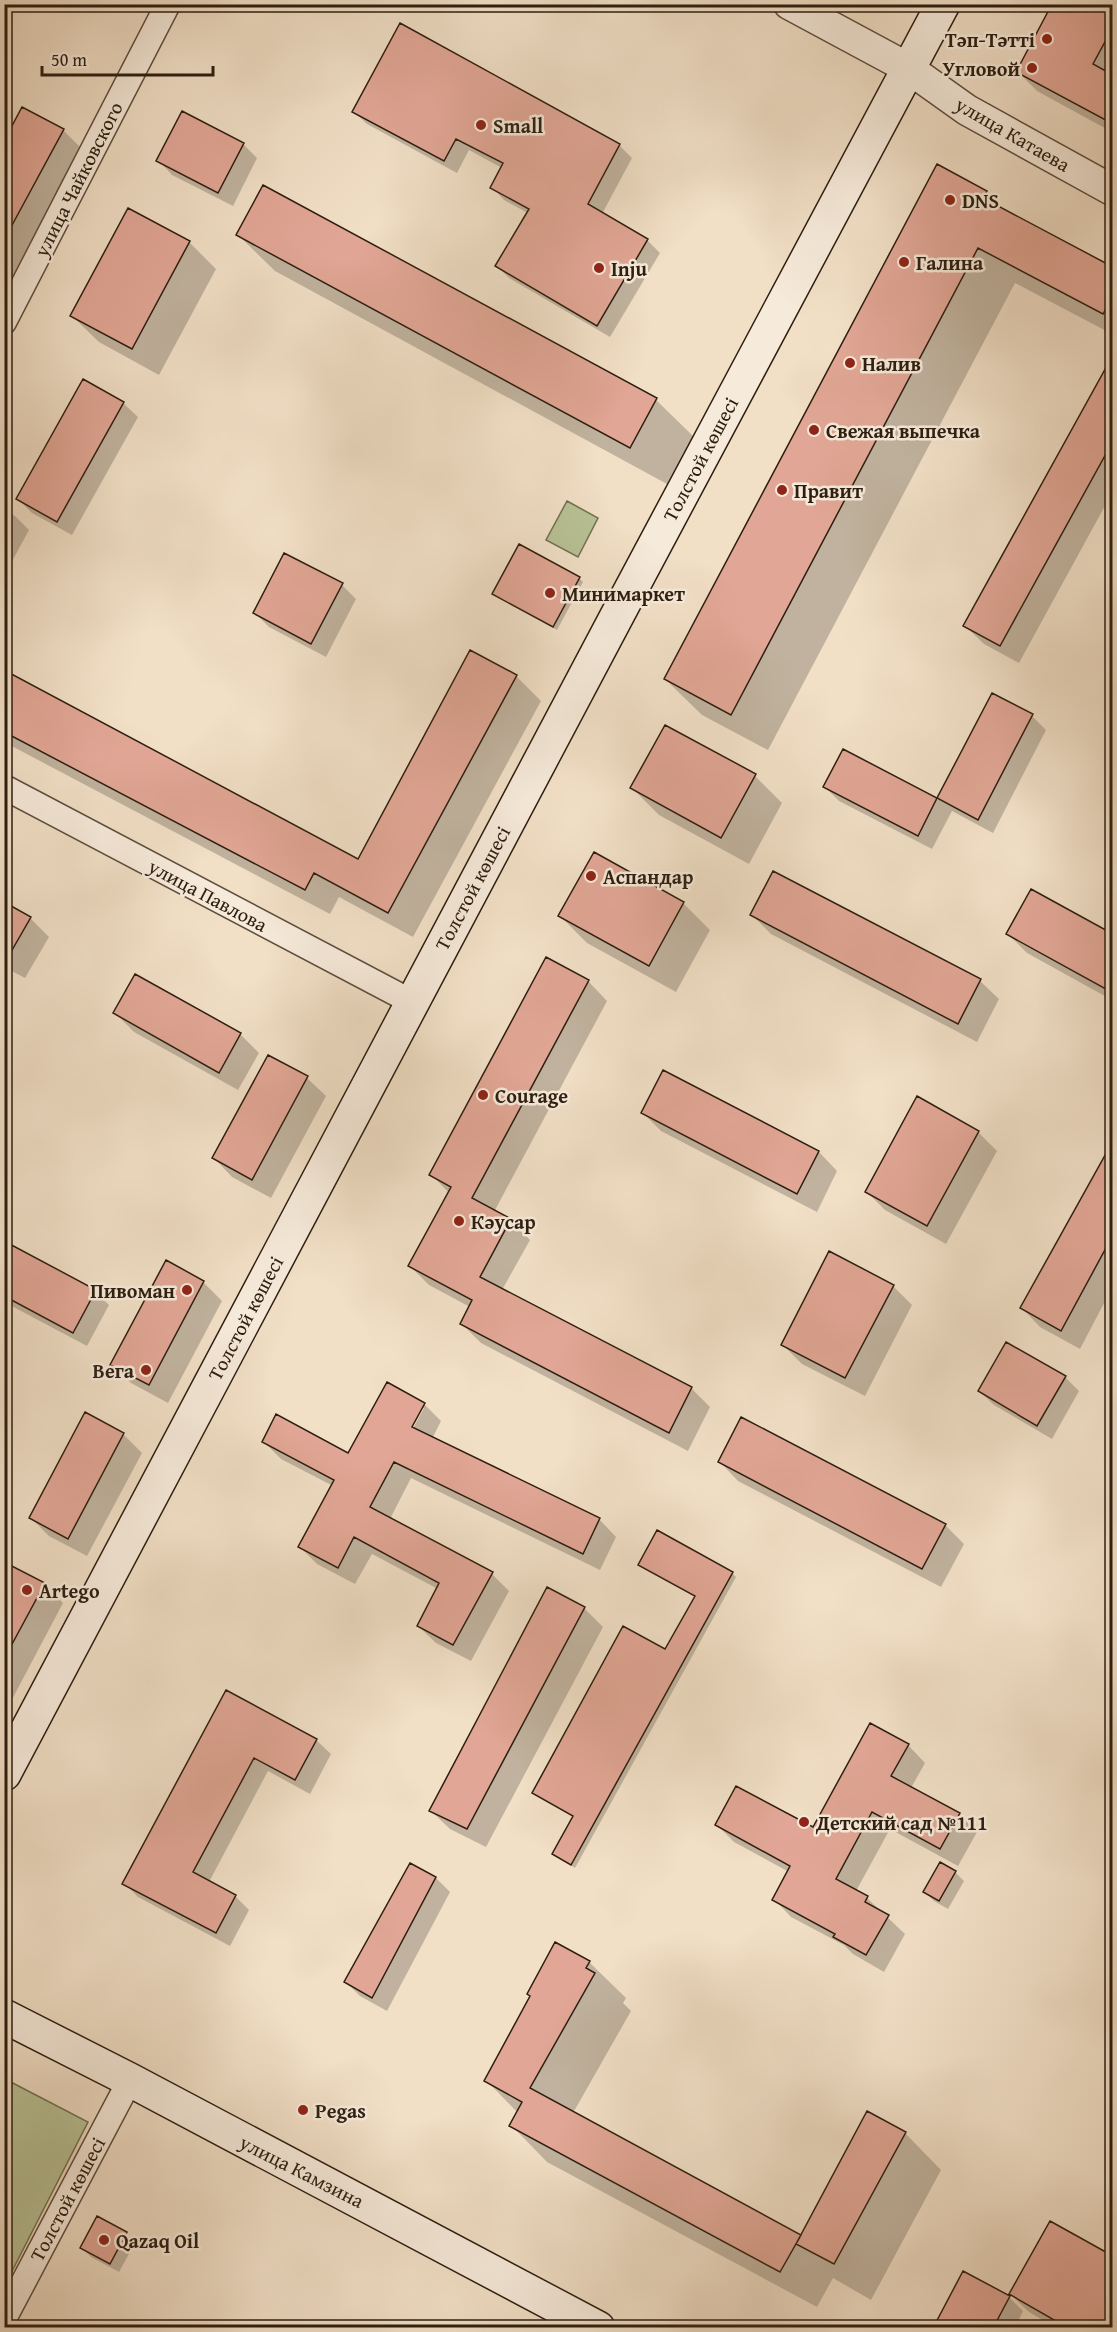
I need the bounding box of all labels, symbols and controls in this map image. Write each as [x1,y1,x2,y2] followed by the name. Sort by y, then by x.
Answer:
[945,25,1035,54] place label: Тәп-Тәтті
[1040,32,1054,46] marker: Тәп-Тәтті
[42,39,213,77] scale bar
[51,46,87,73] text: 50 m
[943,54,1020,83] place label: Угловой
[1025,61,1039,75] marker: Угловой
[949,89,1076,179] street label: улица Катаева
[26,96,130,263] street label: улица Чайковского
[493,111,543,140] place label: Small
[474,118,488,132] marker: Small
[962,186,999,215] place label: DNS
[943,193,957,207] marker: DNS
[916,248,984,277] place label: Галина
[611,254,648,283] place label: Inju
[897,255,911,269] marker: Галина
[592,261,606,275] marker: Inju
[862,349,921,378] place label: Налив
[843,356,857,370] marker: Налив
[655,391,745,526] street label: Толстой көшесі
[826,416,981,445] place label: Свежая выпечка
[807,423,821,437] marker: Свежая выпечка
[794,476,863,505] place label: Правит
[775,483,789,497] marker: Правит
[562,579,685,608] place label: Минимаркет
[543,586,557,600] marker: Минимаркет
[427,820,517,955] street label: Толстой көшесі
[142,851,273,939] street label: улица Павлова
[603,862,693,891] place label: Аспандар
[584,869,598,883] marker: Аспандар
[495,1081,568,1110] place label: Courage
[476,1088,490,1102] marker: Courage
[471,1207,536,1236] place label: Кәусар
[452,1214,466,1228] marker: Кәусар
[200,1250,290,1385] street label: Толстой көшесі
[90,1276,175,1305] place label: Пивоман
[180,1283,194,1297] marker: Пивоман
[93,1356,135,1385] place label: Вега
[139,1363,153,1377] marker: Вега
[39,1576,100,1605] place label: Artego
[20,1583,34,1597] marker: Artego
[815,1808,988,1837] place label: Детский сад №111
[797,1815,811,1829] marker: Детский сад №111
[315,2096,366,2125] place label: Pegas
[296,2103,310,2117] marker: Pegas
[234,2127,370,2215] street label: улица Камзина
[22,2131,112,2266] street label: Толстой көшесі
[116,2226,199,2255] place label: Qazaq Oil
[97,2233,111,2247] marker: Qazaq Oil

